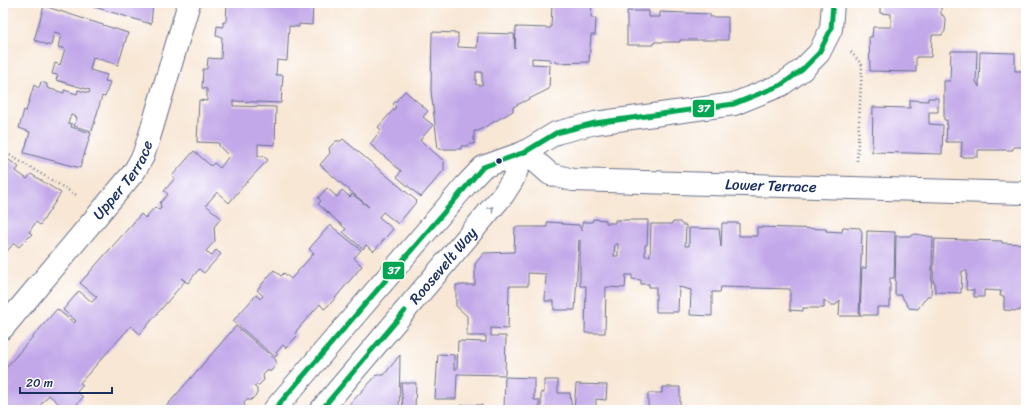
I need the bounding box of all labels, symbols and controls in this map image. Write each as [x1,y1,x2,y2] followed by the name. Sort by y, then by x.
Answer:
[692,99,715,118] line badge: 37
[697,99,712,118] text: 37
[86,137,160,226] street label: Upper Terrace
[494,156,504,166] unlabelled marker
[725,171,817,200] street label: Lower Terrace
[486,206,493,214] one-way arrow
[403,221,484,310] street label: Roosevelt Way
[382,261,405,280] line badge: 37
[387,261,402,280] text: 37
[20,369,112,395] scale bar
[26,372,53,394] text: 20 m

